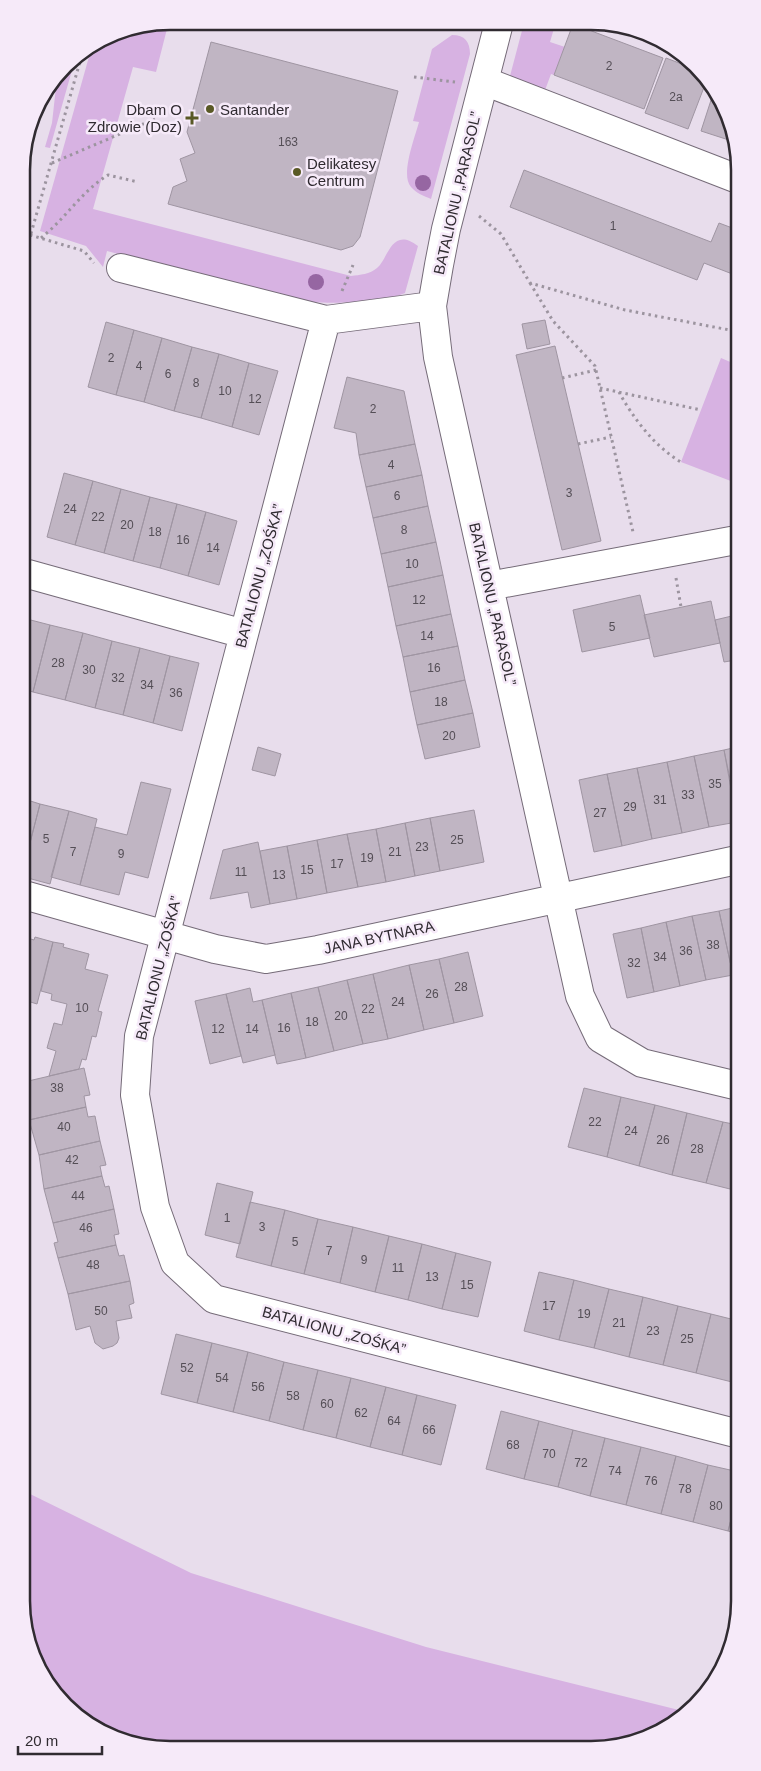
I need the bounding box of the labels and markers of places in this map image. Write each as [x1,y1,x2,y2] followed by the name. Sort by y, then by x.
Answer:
[88,101,182,135] place label: Dbam O Zdrowie (Doz)
[220,101,289,118] place label: Santander
[204,103,216,115] marker: Santander
[186,112,198,124] marker: Dbam O Zdrowie (Doz)
[307,155,377,189] place label: Delikatesy Centrum
[291,166,303,178] marker: Delikatesy Centrum

